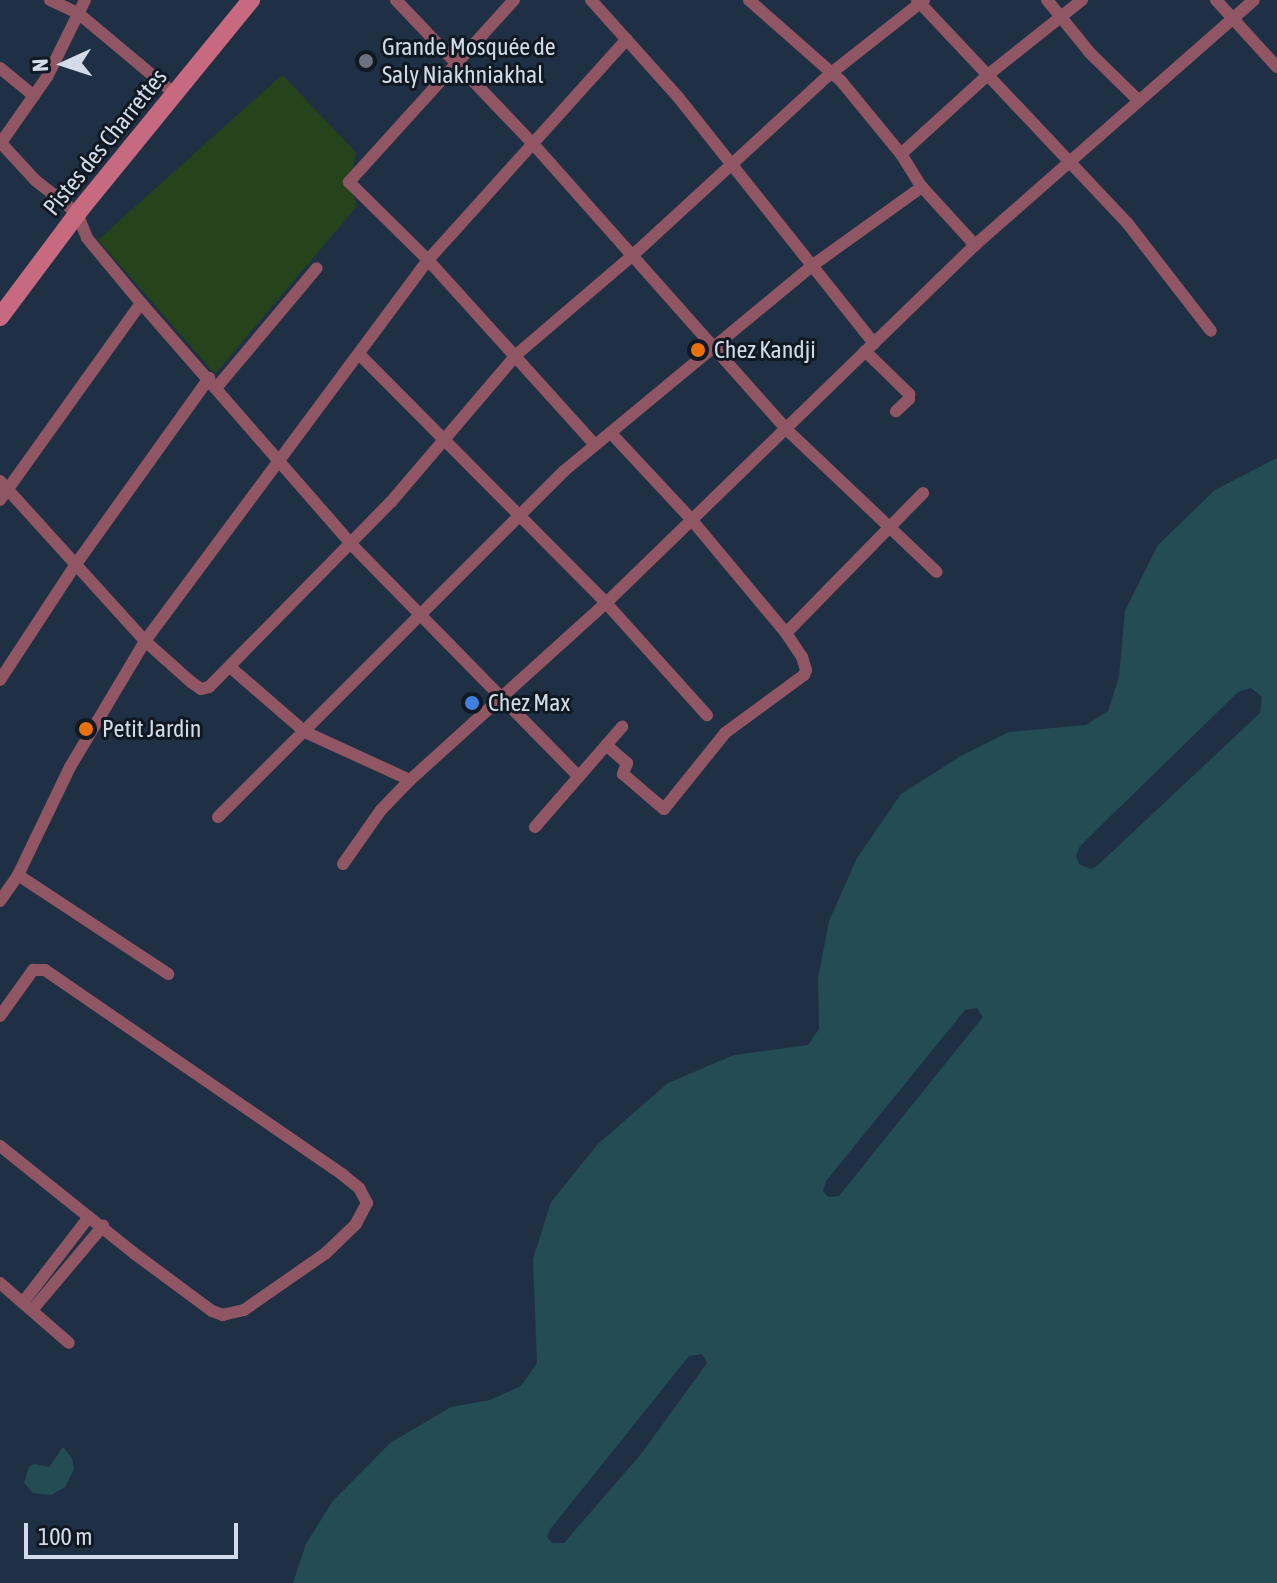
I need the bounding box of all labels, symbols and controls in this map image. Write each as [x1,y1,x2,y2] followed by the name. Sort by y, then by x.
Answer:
[24,24,104,104] north arrow
[382,33,556,89] place label: Grande Mosquée de Saly Niakhniakhal
[357,52,375,70] marker: Grande Mosquée de Saly Niakhniakhal
[27,58,53,72] text: N
[37,63,173,221] street label: Pistes des Charrettes
[714,336,816,364] place label: Chez Kandji
[689,341,707,359] marker: Chez Kandji
[488,689,570,717] place label: Chez Max
[463,694,481,712] marker: Chez Max
[102,715,202,743] place label: Petit Jardin
[77,720,95,738] marker: Petit Jardin
[28,1507,242,1557] scale bar
[38,1523,92,1550] text: 100 m

